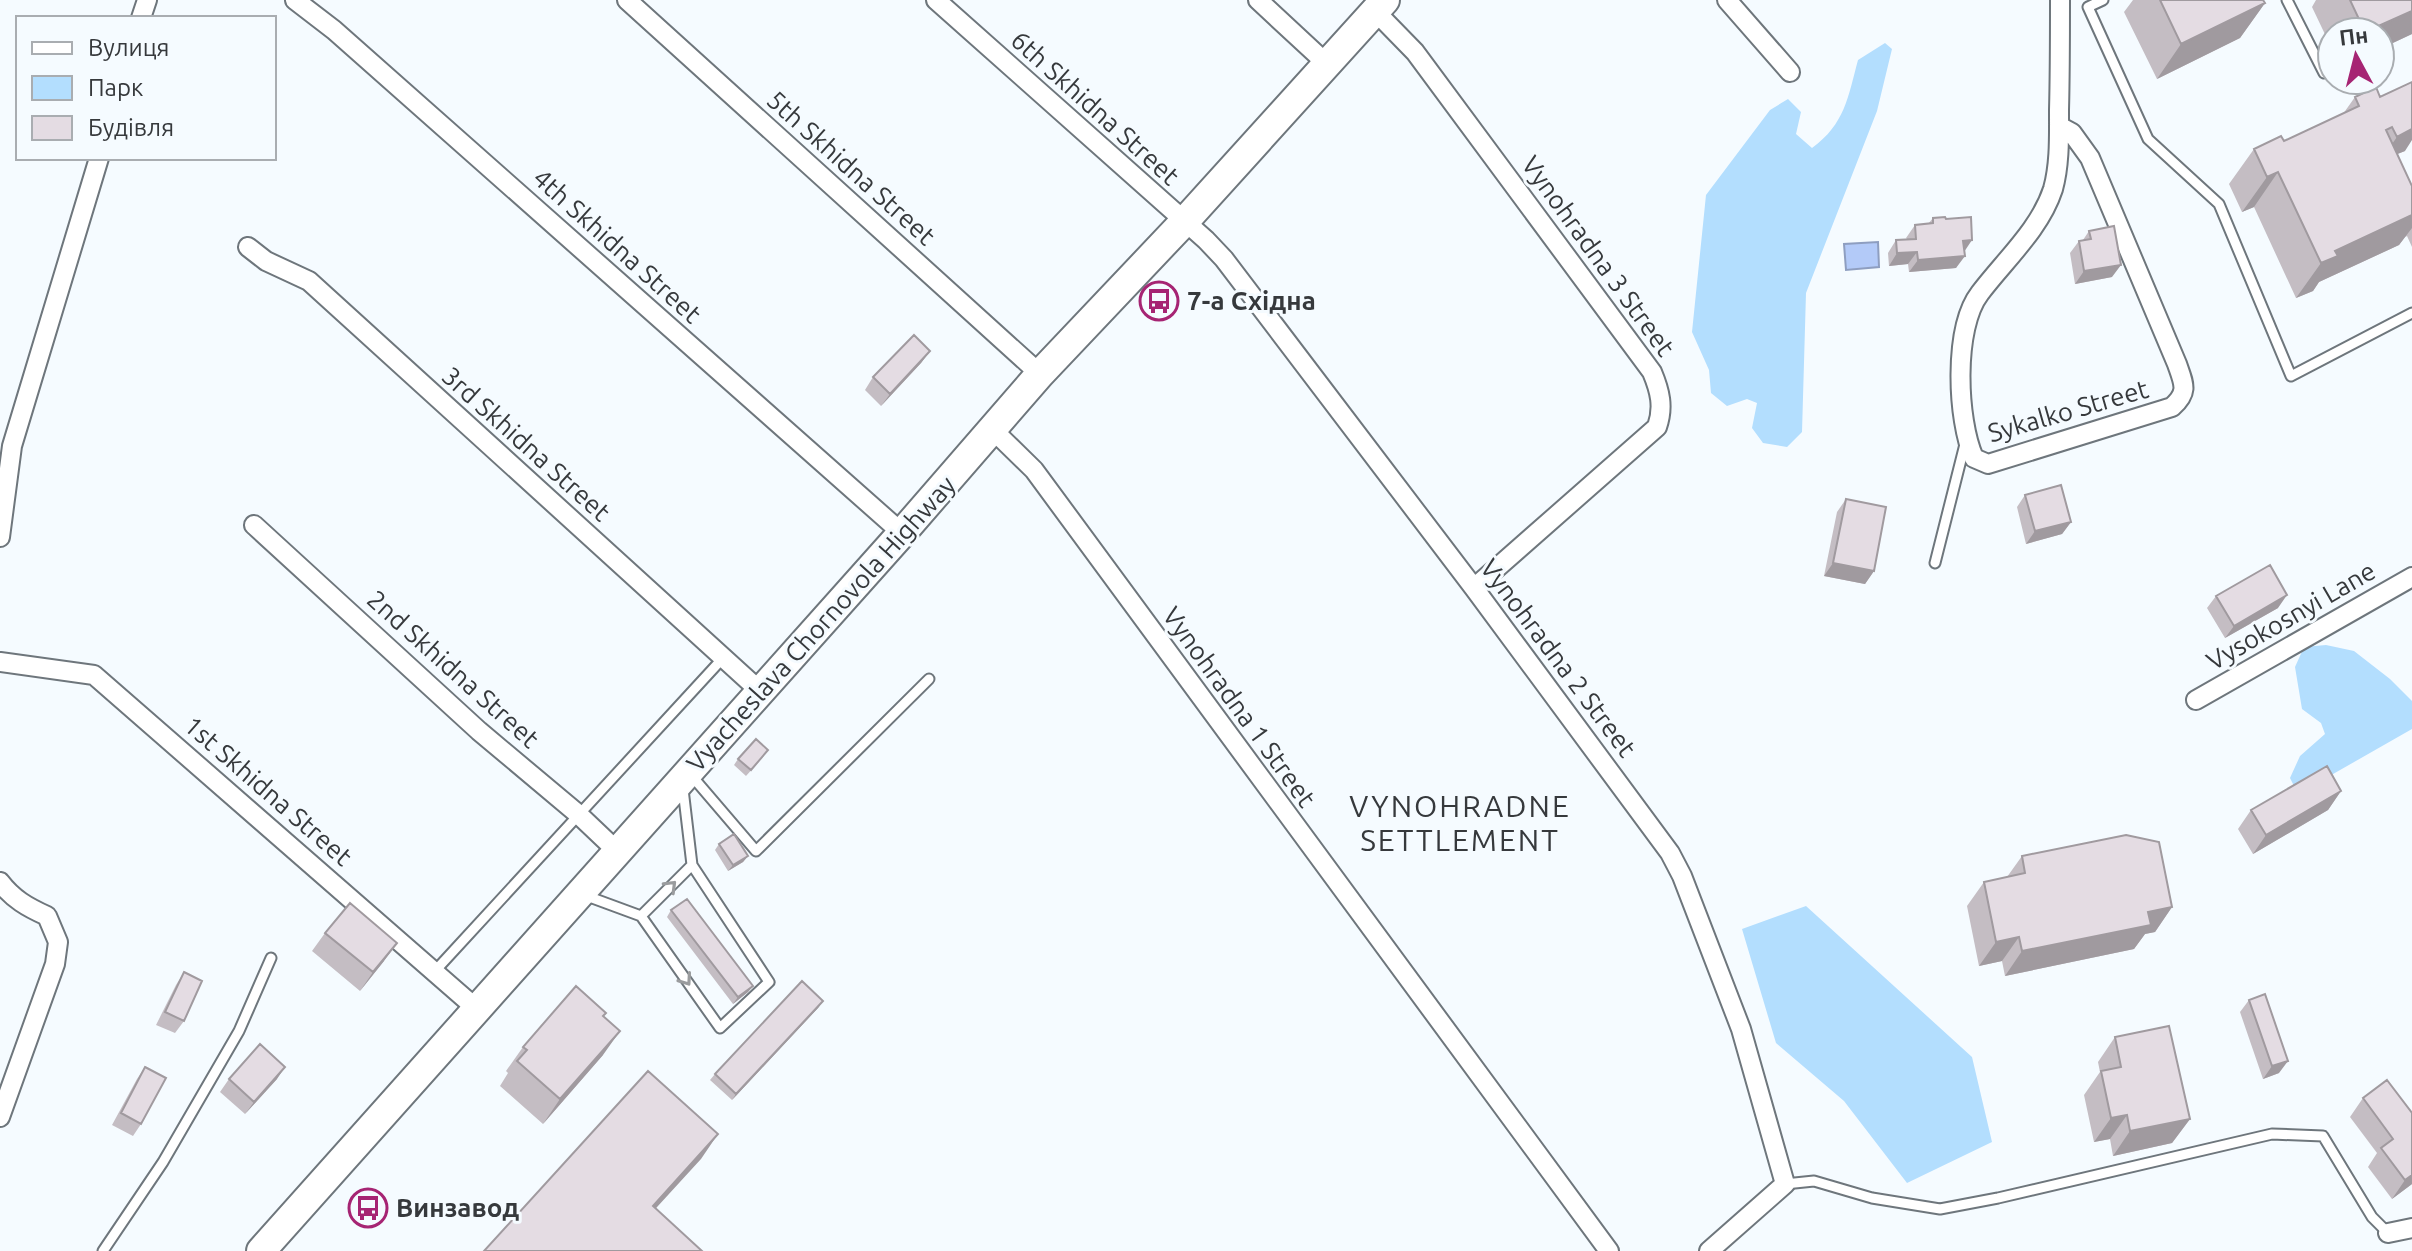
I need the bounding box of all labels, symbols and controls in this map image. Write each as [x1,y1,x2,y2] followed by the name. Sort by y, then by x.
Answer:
[16,16,276,160] legend
[2316,16,2396,96] north arrow
[2338,21,2369,50] text: Пн
[1006,25,1185,191] street label: 6th Skhidna Street
[88,34,170,61] text: Вулиця
[88,74,143,101] text: Парк
[762,85,941,251] street label: 5th Skhidna Street
[88,114,174,141] text: Будівля
[1516,150,1681,361] street label: Vynohradna 3 Street
[528,163,707,329] street label: 4th Skhidna Street
[1138,280,1180,322] bus stop icon: 7-а Східна
[1187,286,1316,315] place label: 7-а Східна
[437,361,616,527] street label: 3rd Skhidna Street
[1984,374,2151,447] street label: Sykalko Street
[680,470,961,777] street label: Vyacheslava Chornovola Highway
[1475,553,1642,762] street label: Vynohradna 2 Street
[2201,556,2380,676] street label: Vysokosnyi Lane
[362,584,545,753] street label: 2nd Skhidna Street
[1157,601,1322,812] street label: Vynohradna 1 Street
[179,710,358,871] street label: 1st Skhidna Street
[1349,789,1571,857] district label: VYNOHRADNE SETTLEMENT
[661,881,676,895] one-way arrow
[676,971,691,985] one-way arrow
[347,1187,389,1229] bus stop icon: Винзавод
[396,1193,519,1222] place label: Винзавод

